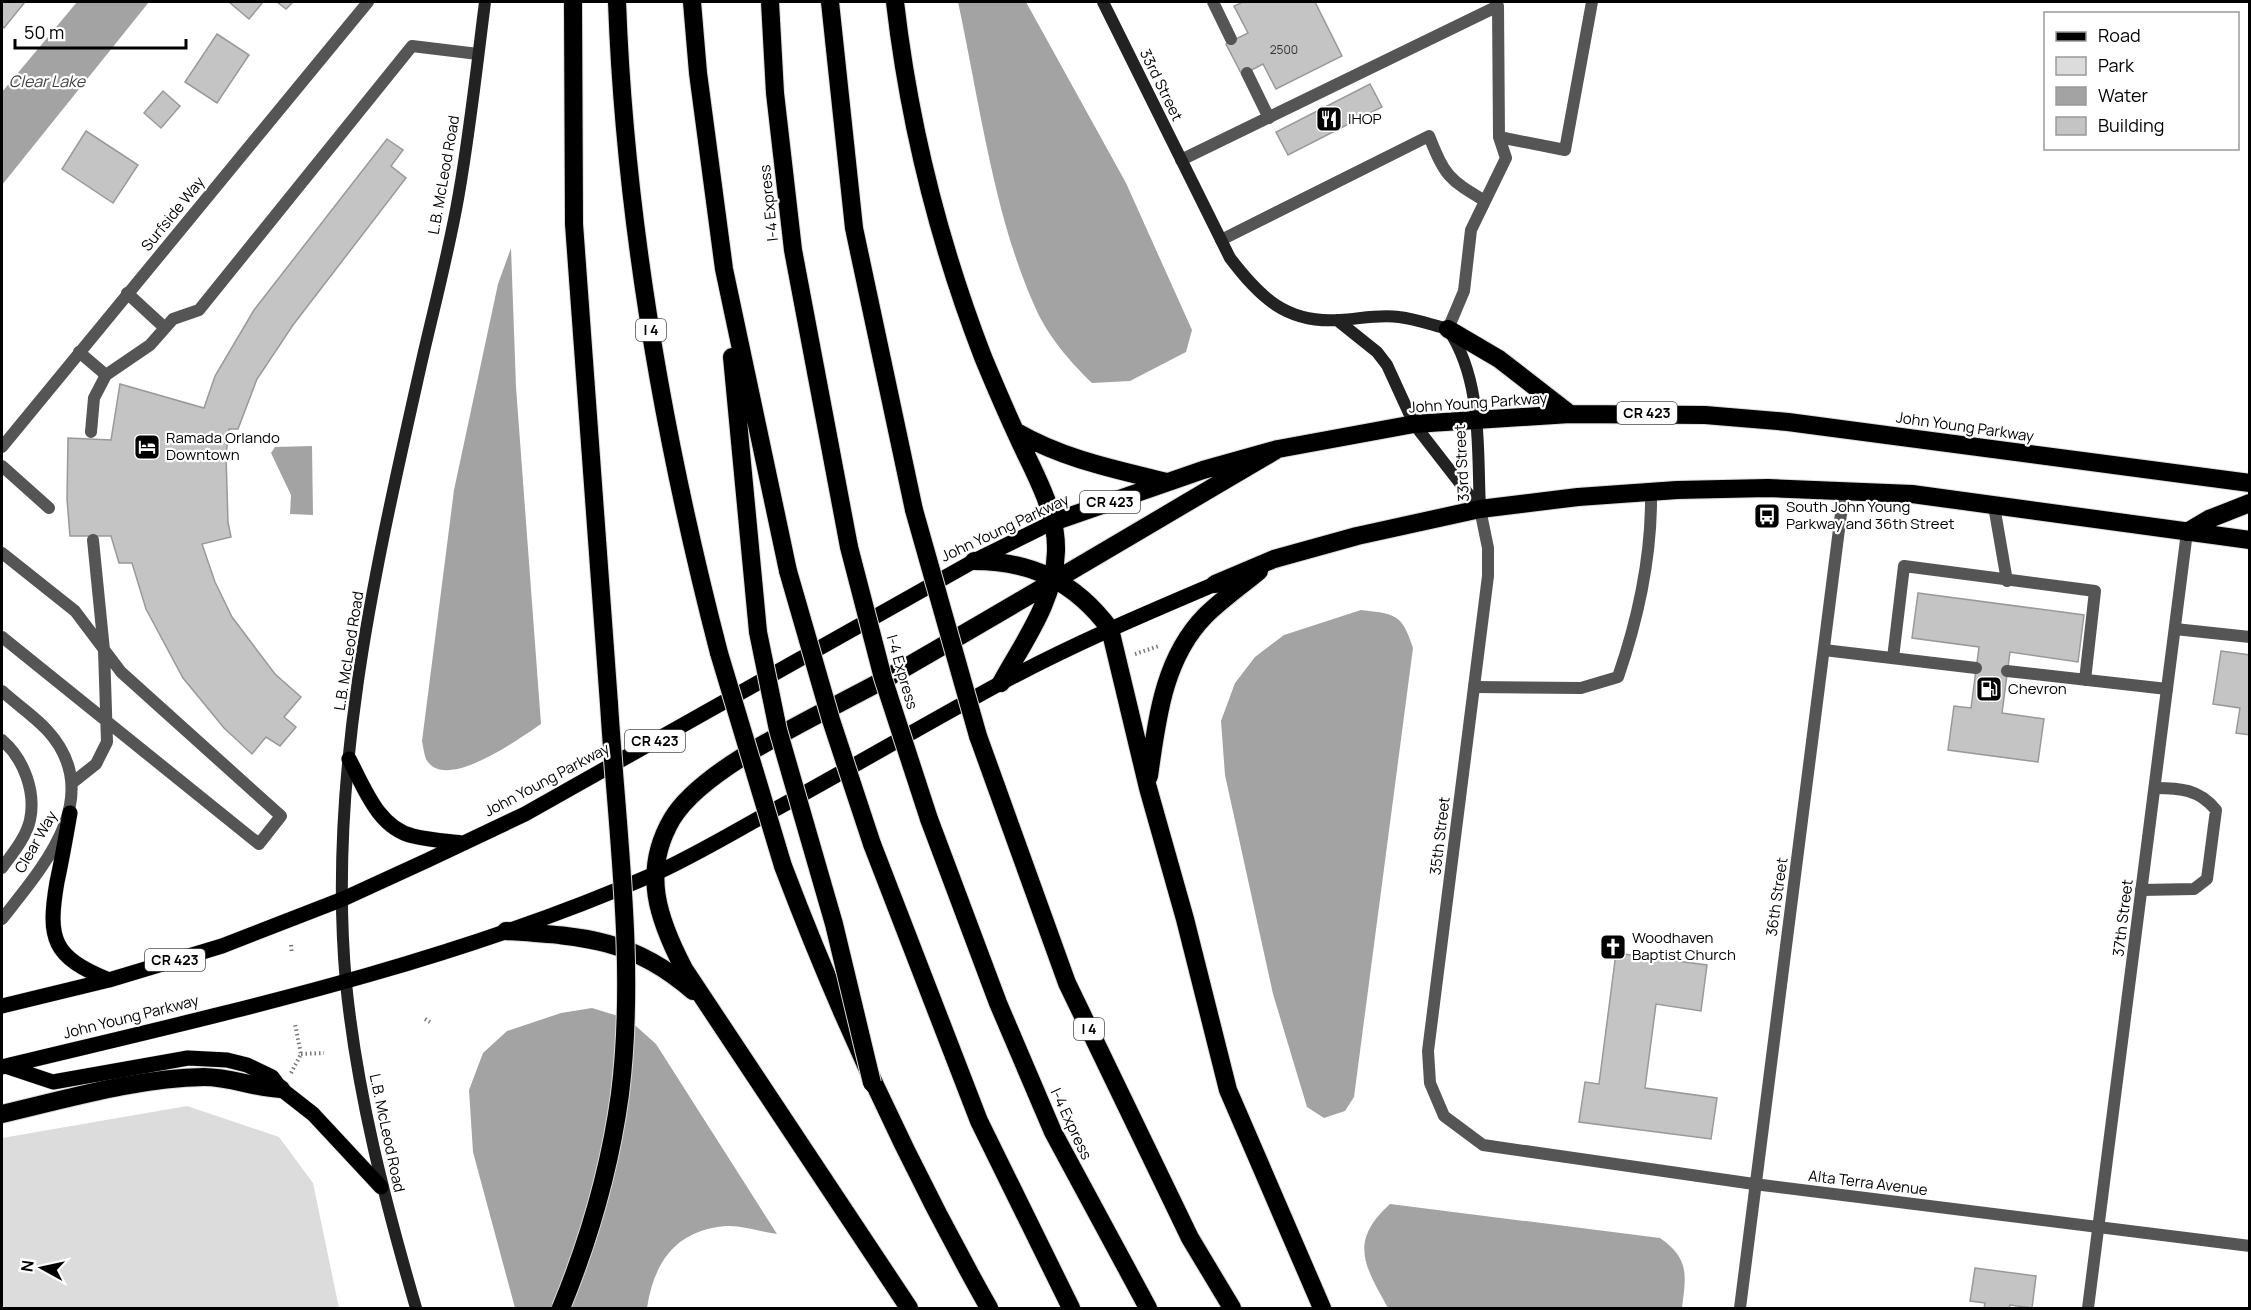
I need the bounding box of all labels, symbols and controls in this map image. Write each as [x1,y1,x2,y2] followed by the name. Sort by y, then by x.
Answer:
[15,12,186,50] scale bar
[2044,12,2239,150] legend
[24,20,64,44] text: 50 m
[2098,23,2141,47] text: Road
[1270,41,1298,58] house number: 2500
[1135,45,1188,124] street label: 33rd Street
[2098,53,2135,77] text: Park
[9,70,87,92] water label: Clear Lake
[2098,83,2148,107] text: Water
[1314,104,1344,134] restaurant icon: IHOP
[1348,108,1382,129] place label: IHOP
[2098,113,2164,137] text: Building
[423,114,464,236] street label: L.B. McLeod Road
[754,164,783,242] street label: I-4 Express
[136,172,209,255] street label: Surfside Way
[636,319,666,341] road number: I 4
[1408,387,1548,418] street label: John Young Parkway
[1617,402,1677,424] road number: CR 423
[1895,406,2035,447] street label: John Young Parkway
[1449,424,1474,502] street label: 33rd Street
[166,427,280,465] place label: Ramada Orlando Downtown
[132,432,162,462] hotel icon: Ramada Orlando Downtown
[937,489,1072,566] street label: John Young Parkway
[1080,491,1140,513] road number: CR 423
[1786,496,1954,534] place label: South John Young Parkway and 36th Street
[1752,501,1782,531] bus stop icon: South John Young Parkway and 36th Street
[329,590,368,712] street label: L.B. McLeod Road
[882,632,923,712] street label: I-4 Express
[1974,674,2004,704] fuel station icon: Chevron
[2008,678,2067,699] place label: Chevron
[625,730,685,752] road number: CR 423
[480,738,613,821] street label: John Young Parkway
[1424,795,1455,876] street label: 35th Street
[9,807,62,877] street label: Clear Way
[1761,856,1792,938] street label: 36th Street
[2107,878,2138,958] street label: 37th Street
[1632,927,1736,965] place label: Woodhaven Baptist Church
[1598,932,1628,962] church icon: Woodhaven Baptist Church
[145,949,205,971] road number: CR 423
[61,989,201,1044] street label: John Young Parkway
[1074,1018,1104,1040] road number: I 4
[365,1072,410,1194] street label: L.B. McLeod Road
[1046,1084,1097,1163] street label: I-4 Express
[1807,1165,1929,1200] street label: Alta Terra Avenue
[12,1238,72,1298] north arrow
[15,1259,39,1273] text: N

